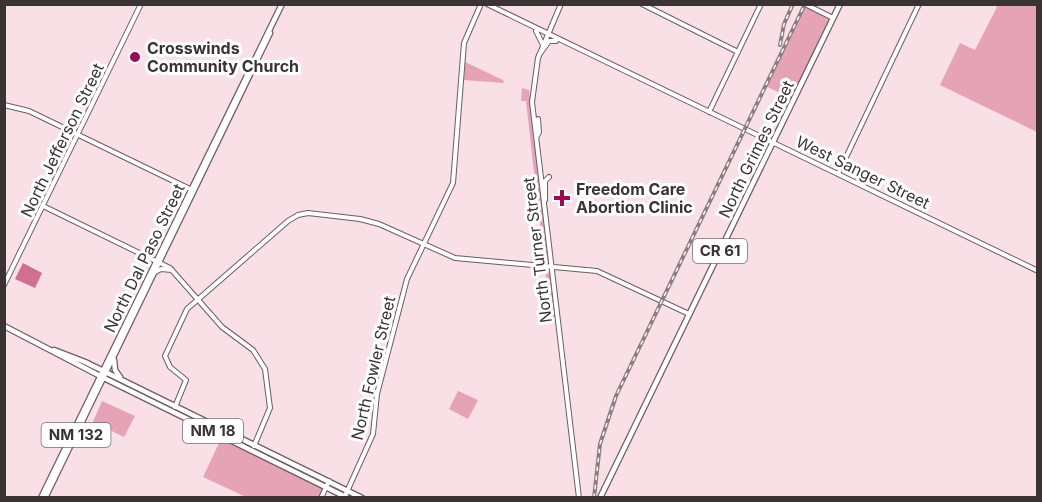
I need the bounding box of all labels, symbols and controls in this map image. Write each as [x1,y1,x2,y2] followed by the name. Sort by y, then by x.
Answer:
[147,38,299,76] place label: Crosswinds Community Church
[128,50,142,64] marker: Crosswinds Community Church
[16,60,108,220] street label: North Jefferson Street
[714,77,798,221] street label: North Grimes Street
[793,131,933,213] street label: West Sanger Street
[518,176,556,324] street label: North Turner Street
[576,179,693,217] place label: Freedom Care Abortion Clinic
[99,180,189,336] street label: North Dal Paso Street
[553,189,571,207] marker: Freedom Care Abortion Clinic
[693,239,747,263] road number: CR 61
[347,294,399,442] street label: North Fowler Street
[183,419,243,443] road number: NM 18
[42,423,110,447] road number: NM 132

